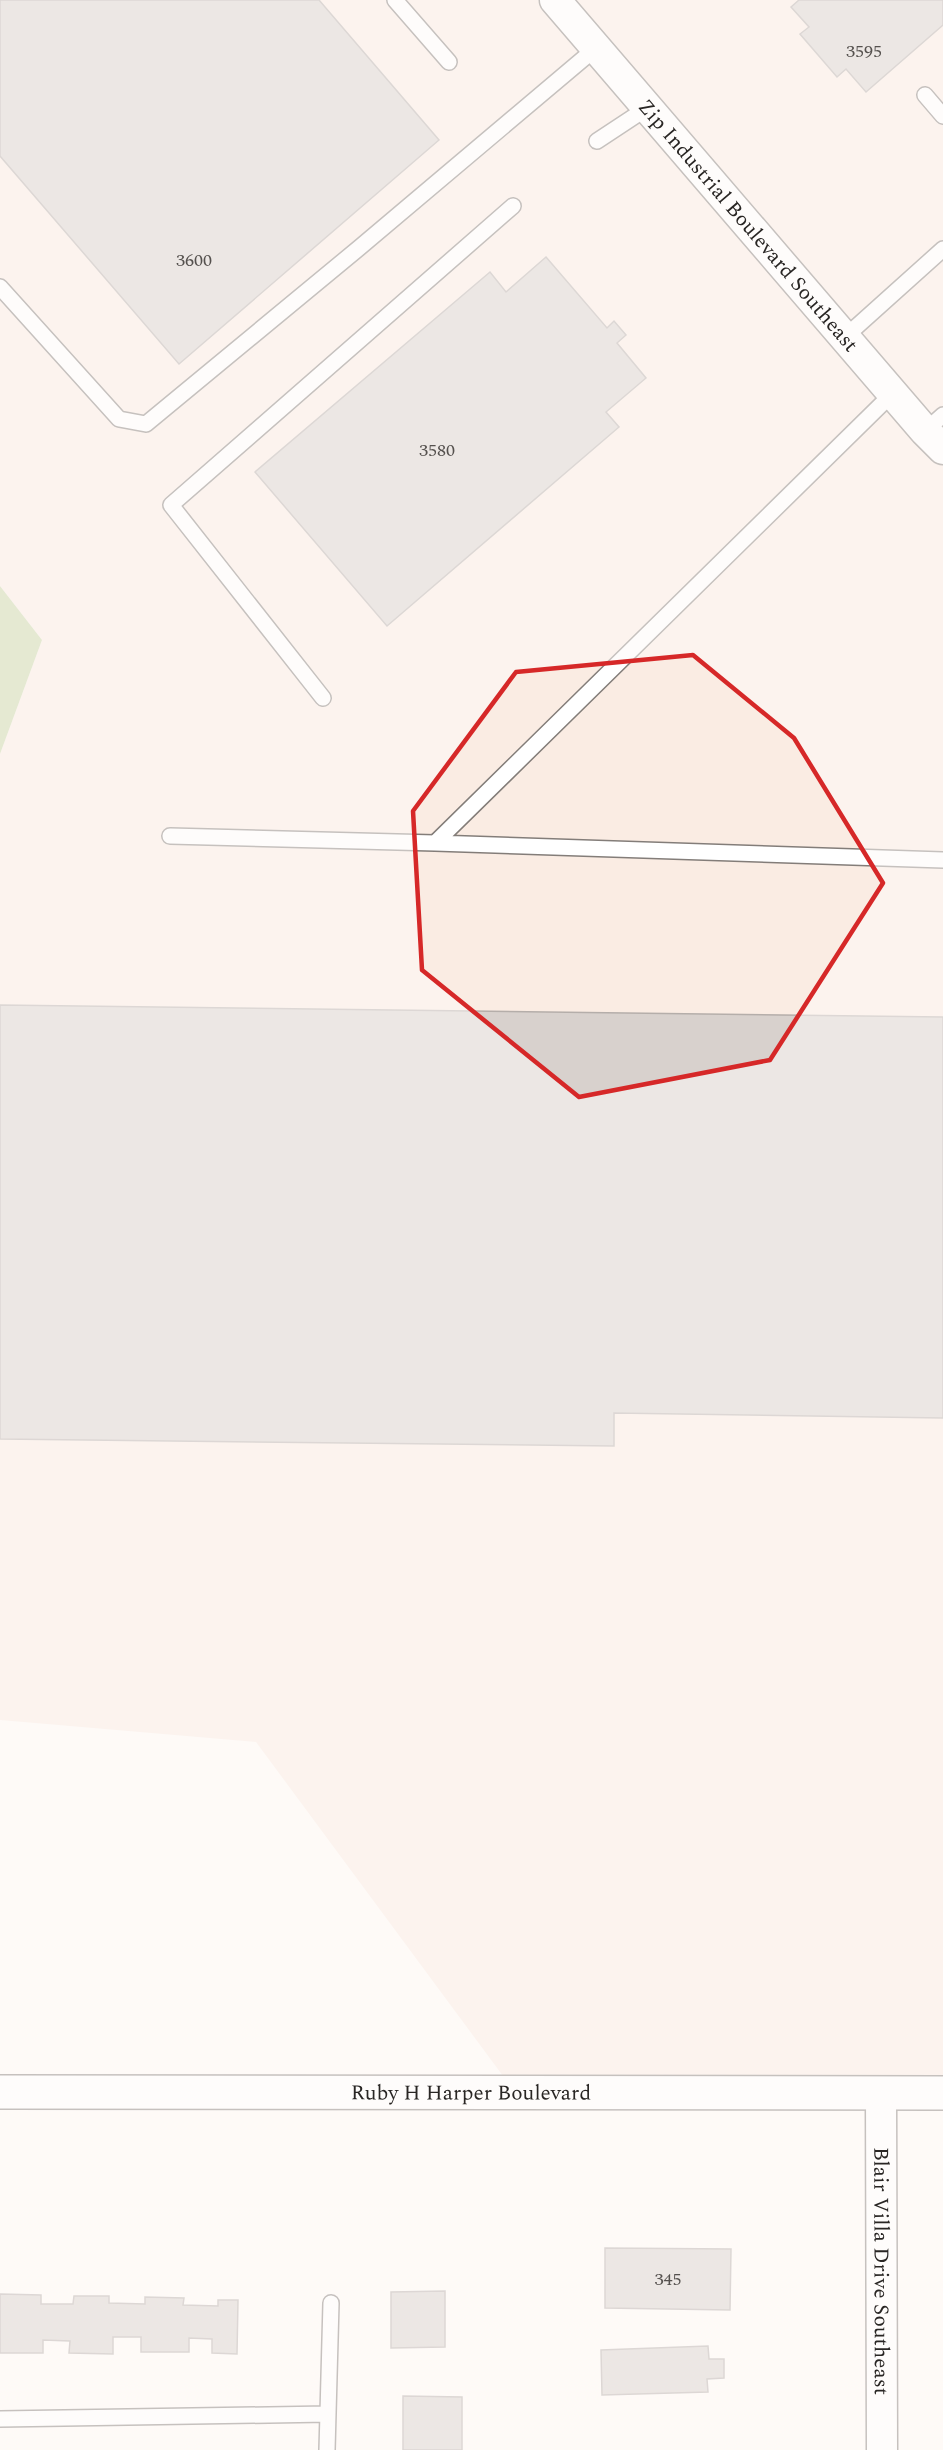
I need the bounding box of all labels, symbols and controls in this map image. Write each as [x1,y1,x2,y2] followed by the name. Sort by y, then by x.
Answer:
[846,38,882,65] house number: 3595
[630,92,866,360] street label: Zip Industrial Boulevard Southeast
[176,247,212,274] house number: 3600
[419,437,455,464] house number: 3580
[351,2077,591,2110] street label: Ruby H Harper Boulevard
[864,2147,897,2395] street label: Blair Villa Drive Southeast
[655,2266,682,2293] house number: 345

